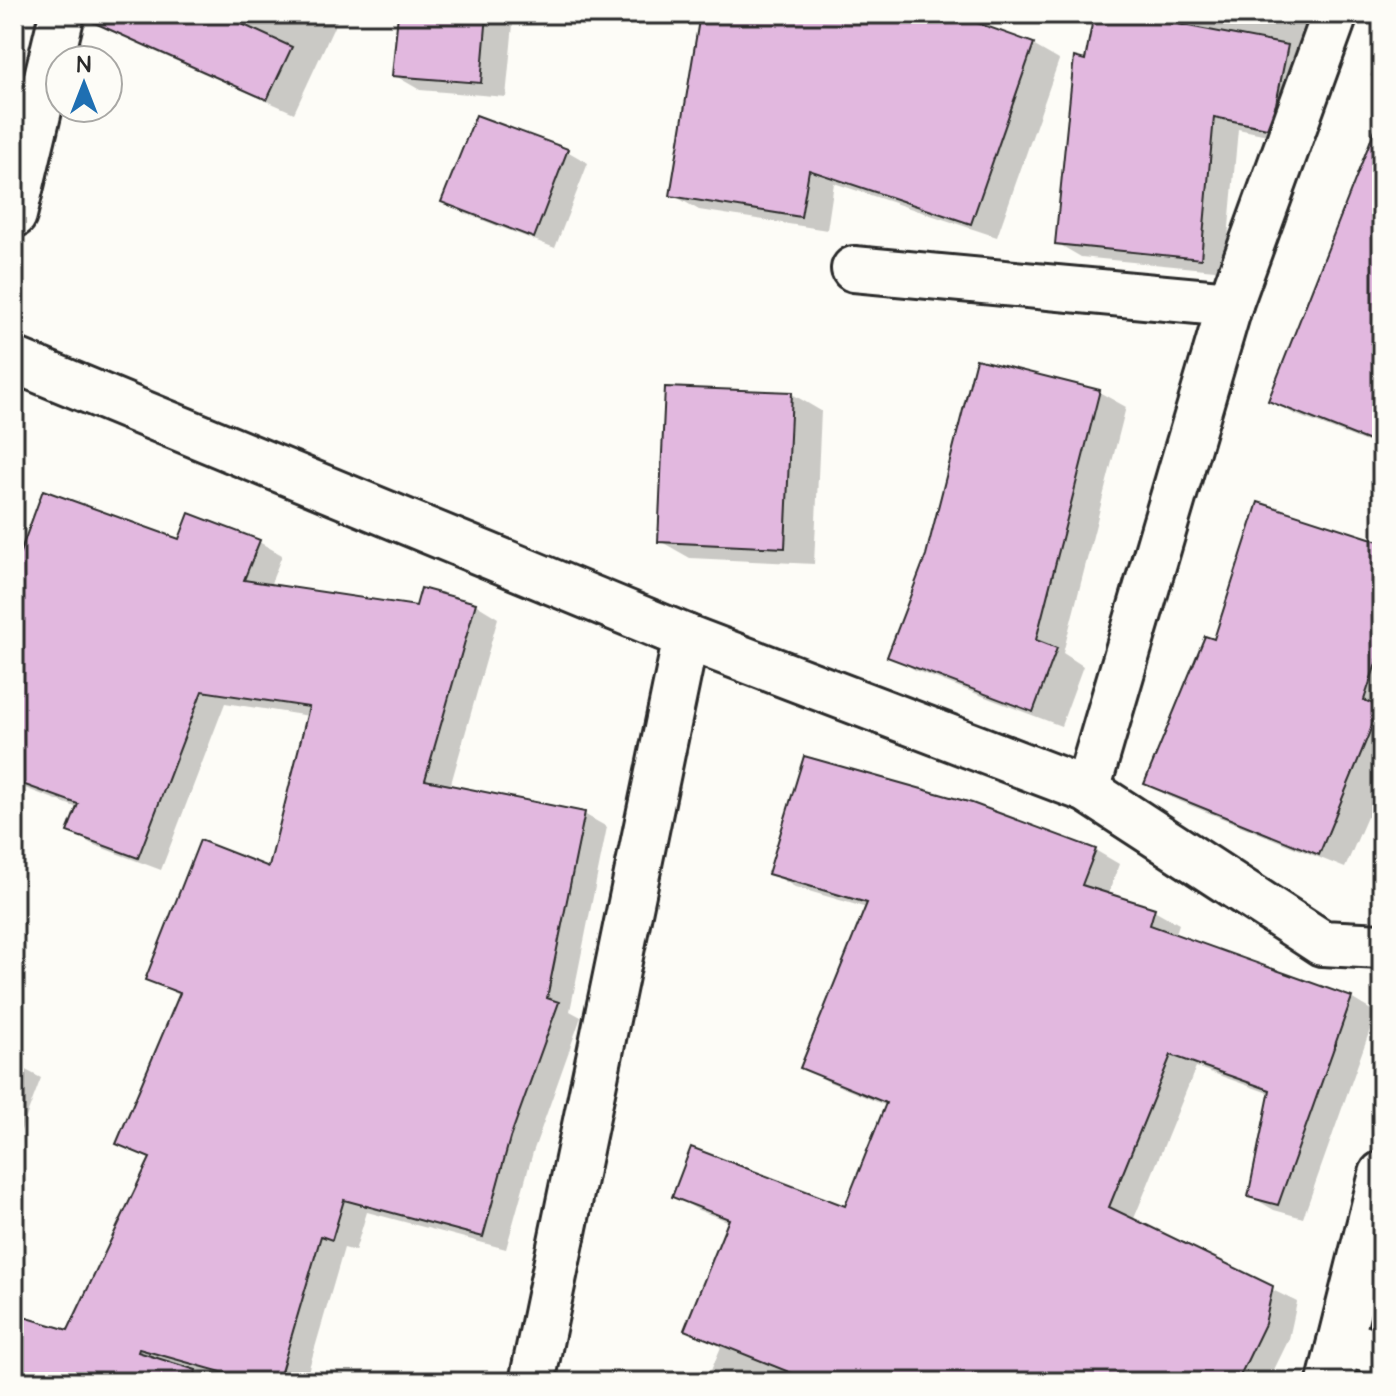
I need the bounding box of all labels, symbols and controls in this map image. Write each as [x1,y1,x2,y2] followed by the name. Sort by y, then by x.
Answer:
[44,44,124,124] north arrow
[77,50,91,81] text: N

